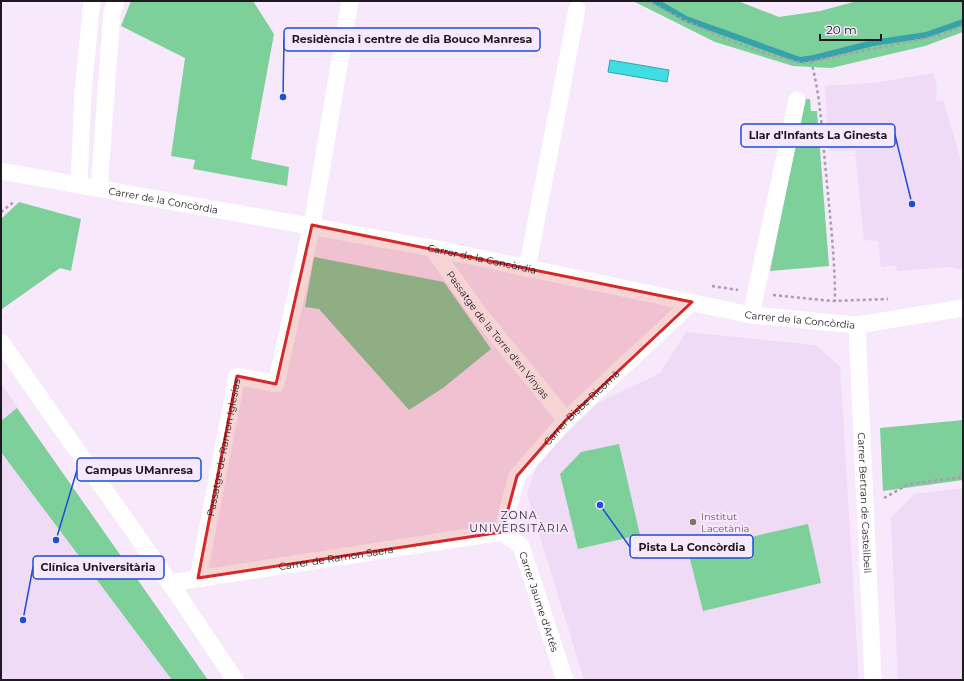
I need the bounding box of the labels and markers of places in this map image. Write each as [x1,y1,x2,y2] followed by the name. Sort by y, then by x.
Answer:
[284,28,540,51] callout: Residència i centre de dia Bouco Manresa
[741,124,895,147] callout: Llar d'Infants La Ginesta
[77,458,201,481] callout: Campus UManresa
[701,510,749,535] place label: Institut Lacetània
[688,517,698,527] marker: Institut Lacetània
[630,535,753,558] callout: Pista La Concòrdia
[33,556,164,579] callout: Clínica Universitària

